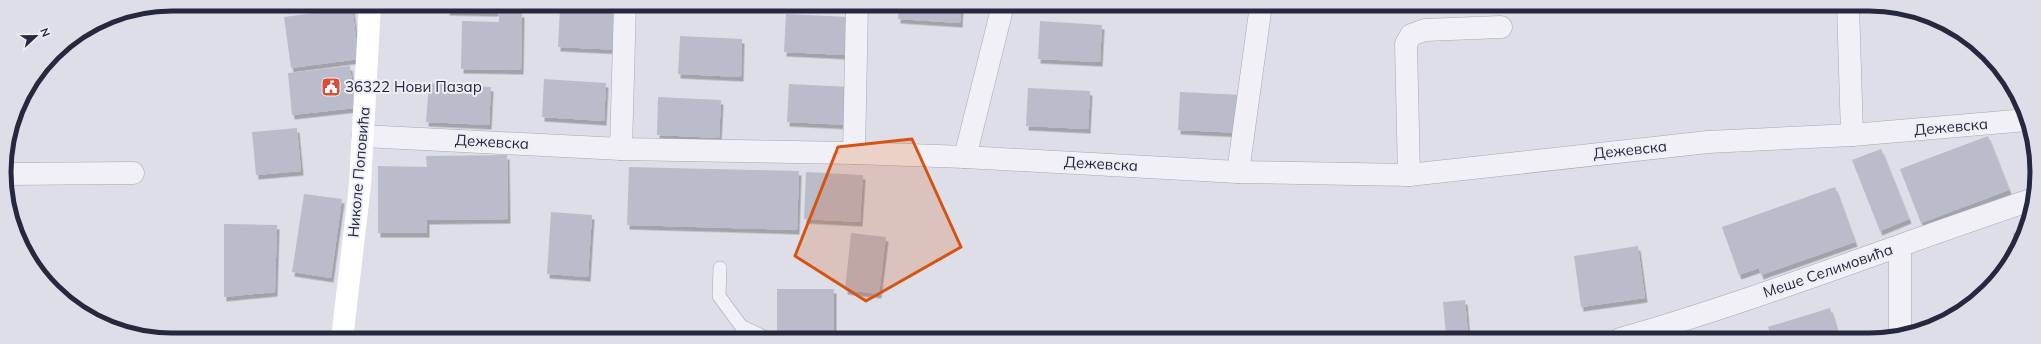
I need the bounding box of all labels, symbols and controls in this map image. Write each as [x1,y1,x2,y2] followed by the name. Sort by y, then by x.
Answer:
[16,16,56,56] north arrow
[37,26,53,39] text: N
[320,76,342,98] public building icon: 36322 Нови Пазар
[345,77,482,96] place label: 36322 Нови Пазар
[343,106,374,238] street label: Николе Поповића
[1913,114,1989,139] street label: Дежевска
[455,130,529,153] street label: Дежевска
[1592,136,1668,163] street label: Дежевска
[1064,152,1138,175] street label: Дежевска
[1760,239,1895,302] street label: Меше Селимовића

